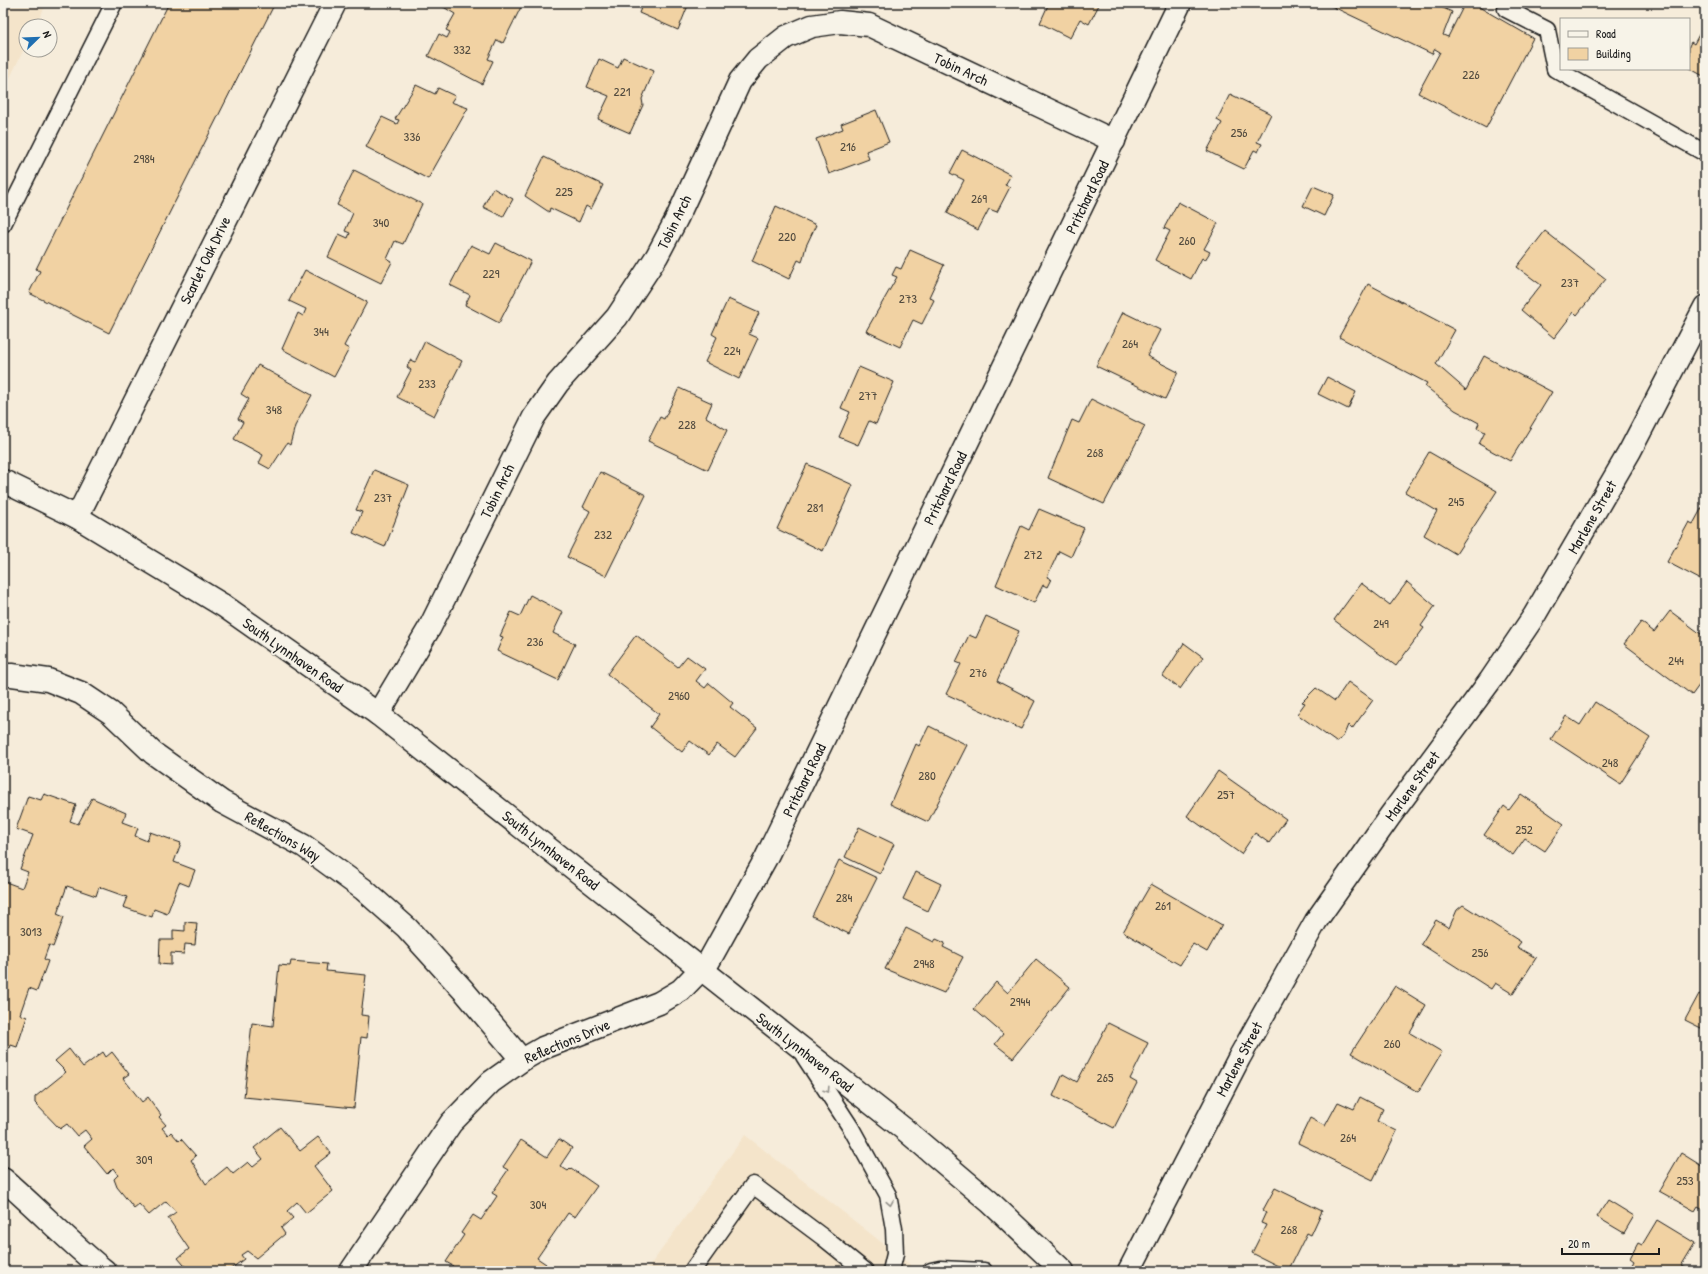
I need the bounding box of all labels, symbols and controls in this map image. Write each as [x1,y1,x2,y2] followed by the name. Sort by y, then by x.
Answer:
[18,18,58,58] north arrow
[1560,18,1690,70] legend
[1596,25,1616,42] text: Road
[40,29,55,40] text: N
[453,40,471,58] house number: 332
[1596,45,1631,62] text: Building
[930,47,992,91] street label: Tobin Arch
[1462,65,1480,83] house number: 226
[614,82,631,100] house number: 221
[1231,123,1247,141] house number: 256
[404,127,420,145] house number: 336
[840,137,856,155] house number: 216
[133,149,155,167] house number: 2984
[1060,157,1114,237] street label: Pritchard Road
[555,182,573,200] house number: 225
[971,189,987,207] house number: 269
[652,191,696,253] street label: Tobin Arch
[175,213,235,307] street label: Scarlet Oak Drive
[373,213,389,231] house number: 340
[778,227,796,245] house number: 220
[1178,231,1196,249] house number: 260
[483,264,500,282] house number: 229
[1561,273,1579,291] house number: 237
[899,289,917,307] house number: 273
[313,322,329,340] house number: 344
[1122,334,1138,352] house number: 264
[723,341,741,359] house number: 224
[418,374,436,392] house number: 233
[859,386,877,404] house number: 277
[266,400,283,418] house number: 348
[678,415,696,433] house number: 228
[1087,443,1104,461] house number: 268
[918,448,972,528] street label: Pritchard Road
[475,460,519,522] street label: Tobin Arch
[1562,476,1622,558] street label: Marlene Street
[374,488,392,506] house number: 237
[1448,492,1465,510] house number: 245
[807,498,823,516] house number: 281
[594,525,612,543] house number: 232
[1024,545,1042,563] house number: 272
[239,612,348,698] street label: South Lynnhaven Road
[1373,614,1389,632] house number: 249
[526,632,544,650] house number: 236
[1668,651,1684,669] house number: 244
[969,663,987,681] house number: 276
[668,686,690,704] house number: 2960
[777,740,831,820] street label: Pritchard Road
[1380,746,1445,825] street label: Marlene Street
[1602,753,1619,771] house number: 248
[918,766,936,784] house number: 280
[1217,785,1235,803] house number: 257
[498,805,604,895] street label: South Lynnhaven Road
[241,806,325,866] street label: Reflections Way
[1515,820,1533,838] house number: 252
[836,888,852,906] house number: 284
[1155,896,1171,914] house number: 261
[20,922,42,940] house number: 3013
[1472,943,1488,961] house number: 256
[913,954,935,972] house number: 2948
[1010,992,1030,1010] house number: 2944
[752,1007,858,1097] street label: South Lynnhaven Road
[521,1014,613,1068] street label: Reflections Drive
[1211,1017,1268,1100] street label: Marlene Street
[1383,1034,1401,1052] house number: 260
[1097,1068,1114,1086] house number: 265
[822,1086,829,1093] one-way arrow
[1340,1128,1356,1146] house number: 264
[136,1150,152,1168] house number: 309
[1676,1171,1694,1189] house number: 253
[530,1195,546,1213] house number: 304
[885,1200,894,1207] one-way arrow
[1281,1220,1298,1238] house number: 268
[1562,1230,1659,1256] scale bar
[1568,1235,1590,1252] text: 20 m

